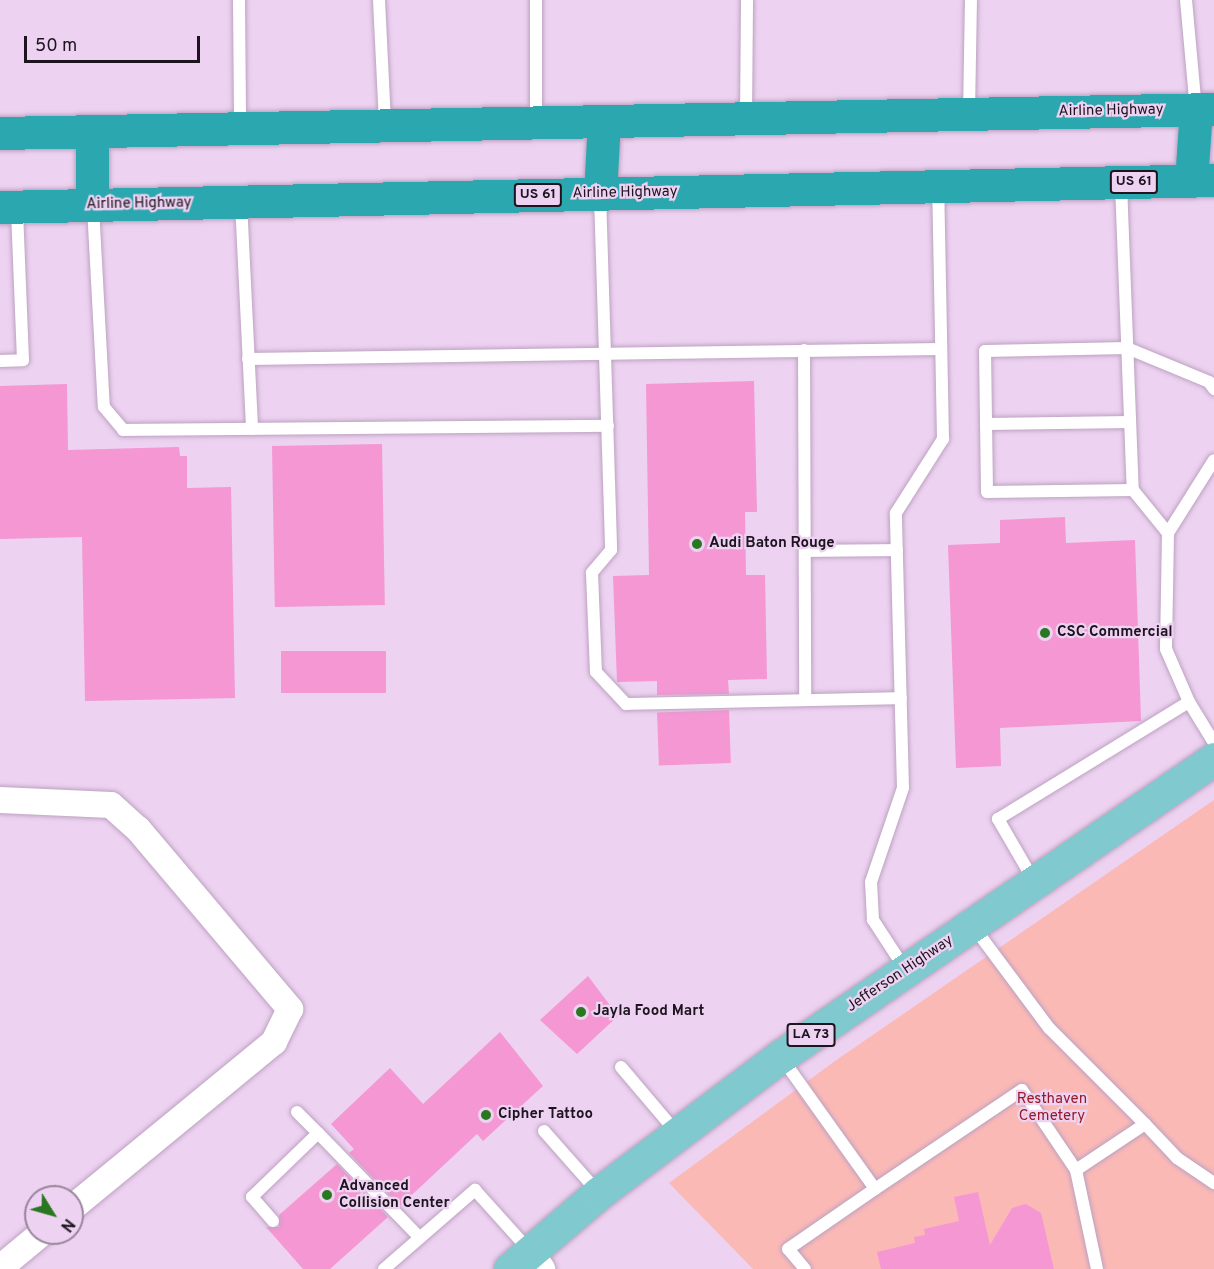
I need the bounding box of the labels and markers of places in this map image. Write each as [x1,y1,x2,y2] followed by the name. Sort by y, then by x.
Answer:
[709,535,835,553] place label: Audi Baton Rouge
[690,537,704,551] marker: Audi Baton Rouge
[1057,624,1173,642] place label: CSC Commercial
[1038,626,1052,640] marker: CSC Commercial
[593,1003,704,1021] place label: Jayla Food Mart
[574,1005,588,1019] marker: Jayla Food Mart
[498,1106,593,1124] place label: Cipher Tattoo
[479,1108,493,1122] marker: Cipher Tattoo
[339,1177,450,1212] place label: Advanced Collision Center
[320,1188,334,1202] marker: Advanced Collision Center

